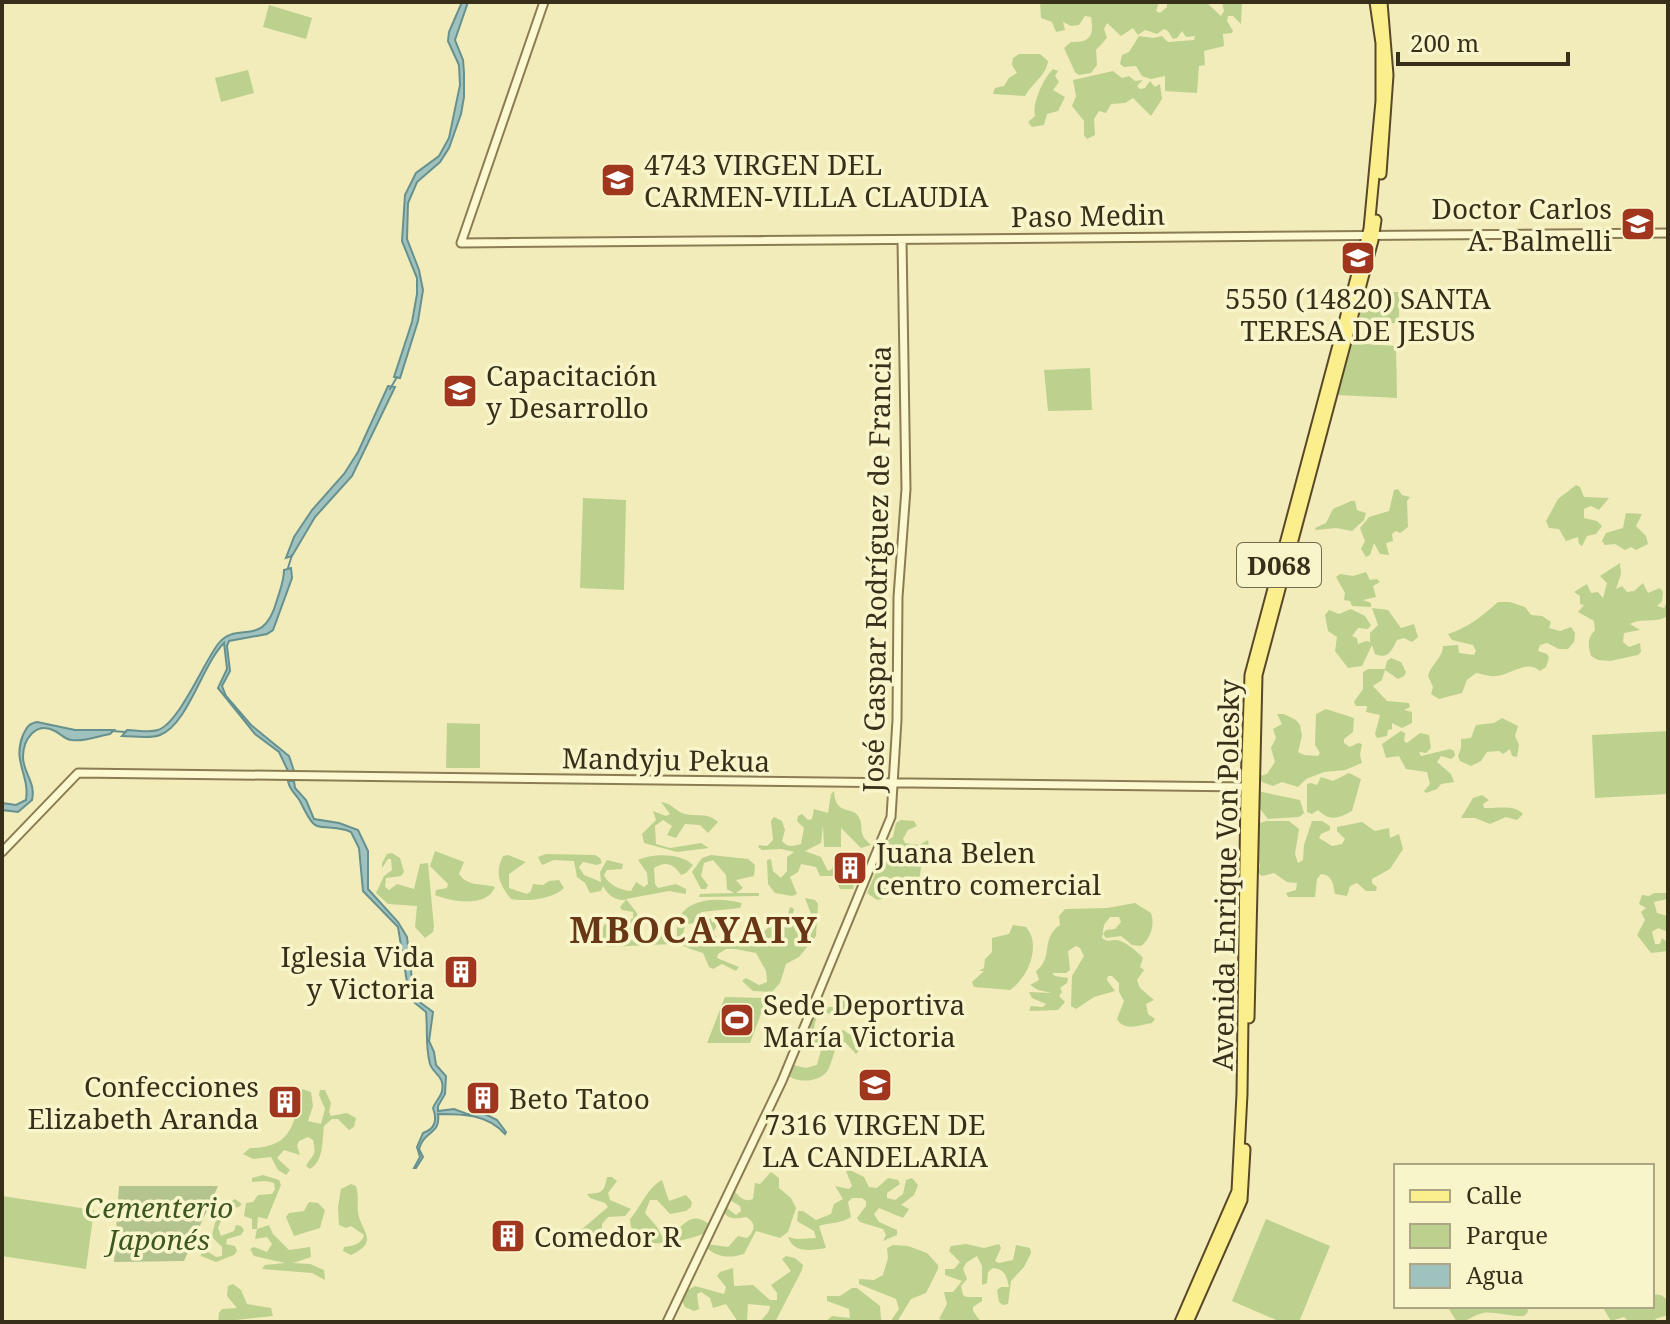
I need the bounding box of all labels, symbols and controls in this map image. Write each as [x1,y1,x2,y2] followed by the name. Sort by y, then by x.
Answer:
[1398,16,1568,66] scale bar
[1410,26,1479,59] text: 200 m
[644,145,989,215] place label: 4743 VIRGEN DEL CARMEN-VILLA CLAUDIA
[599,161,637,199] school or university icon: 4743 VIRGEN DEL CARMEN-VILLA CLAUDIA
[1432,189,1612,259] place label: Doctor Carlos A. Balmelli
[1011,195,1165,235] street label: Paso Medin
[1619,205,1657,243] school or university icon: Doctor Carlos A. Balmelli
[1339,239,1377,277] school or university icon: 5550 (14820) SANTA TERESA DE JESUS
[1225,279,1491,349] place label: 5550 (14820) SANTA TERESA DE JESUS
[853,345,899,794] street label: José Gaspar Rodríguez de Francia
[486,356,657,426] place label: Capacitación y Desarrollo
[441,372,479,410] school or university icon: Capacitación y Desarrollo
[1237,543,1321,587] road number: D068
[1203,679,1247,1071] street label: Avenida Enrique Von Polesky
[561,738,771,780] street label: Mandyju Pekua
[875,833,1101,903] place label: Juana Belen centro comercial
[831,849,869,887] building icon: Juana Belen centro comercial
[569,905,819,954] district label: MBOCAYATY
[281,937,435,1007] place label: Iglesia Vida y Victoria
[442,953,480,991] building icon: Iglesia Vida y Victoria
[763,985,965,1055] place label: Sede Deportiva María Victoria
[718,1001,756,1039] sports icon: Sede Deportiva María Victoria
[856,1066,894,1104] school or university icon: 7316 VIRGEN DE LA CANDELARIA
[28,1067,259,1137] place label: Confecciones Elizabeth Aranda
[464,1079,502,1117] building icon: Beto Tatoo
[509,1079,650,1117] place label: Beto Tatoo
[266,1083,304,1121] building icon: Confecciones Elizabeth Aranda
[762,1105,988,1175] place label: 7316 VIRGEN DE LA CANDELARIA
[1394,1164,1654,1308] legend
[1466,1178,1522,1211] text: Calle
[85,1188,233,1258] park label: Cementerio Japonés
[489,1217,527,1255] building icon: Comedor R
[534,1217,682,1255] place label: Comedor R
[1466,1218,1548,1251] text: Parque
[1466,1258,1524,1291] text: Agua

